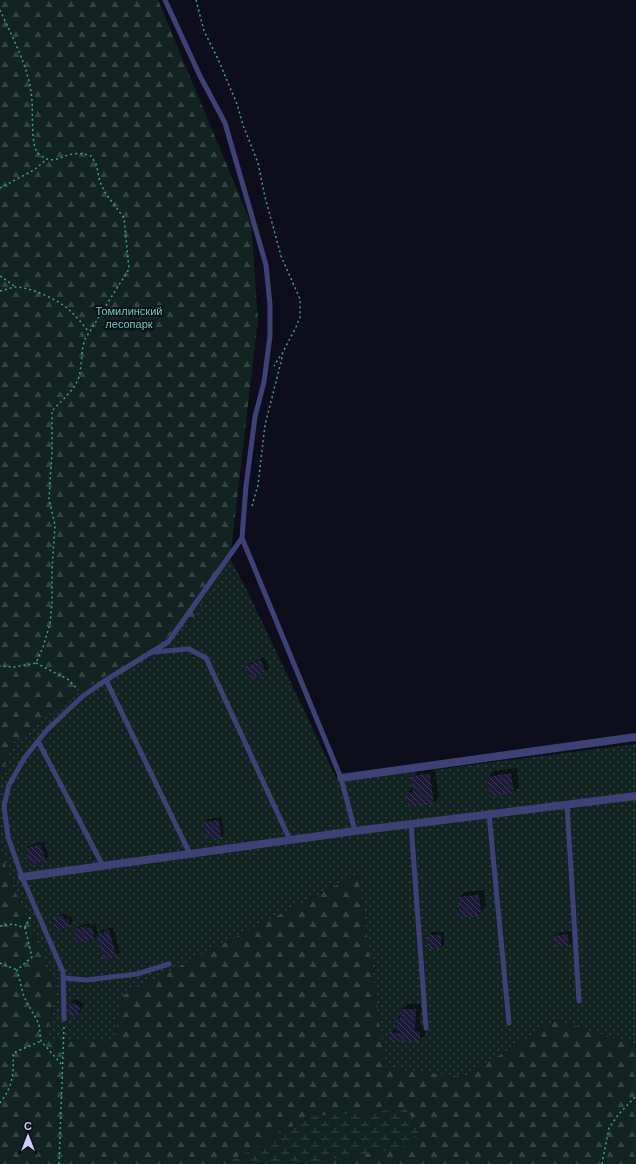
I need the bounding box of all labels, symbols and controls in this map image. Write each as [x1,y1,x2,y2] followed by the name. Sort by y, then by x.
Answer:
[96,305,162,330] park label: Томилинский лесопарк
[8,1116,48,1156] north arrow
[24,1120,32,1132] text: С

